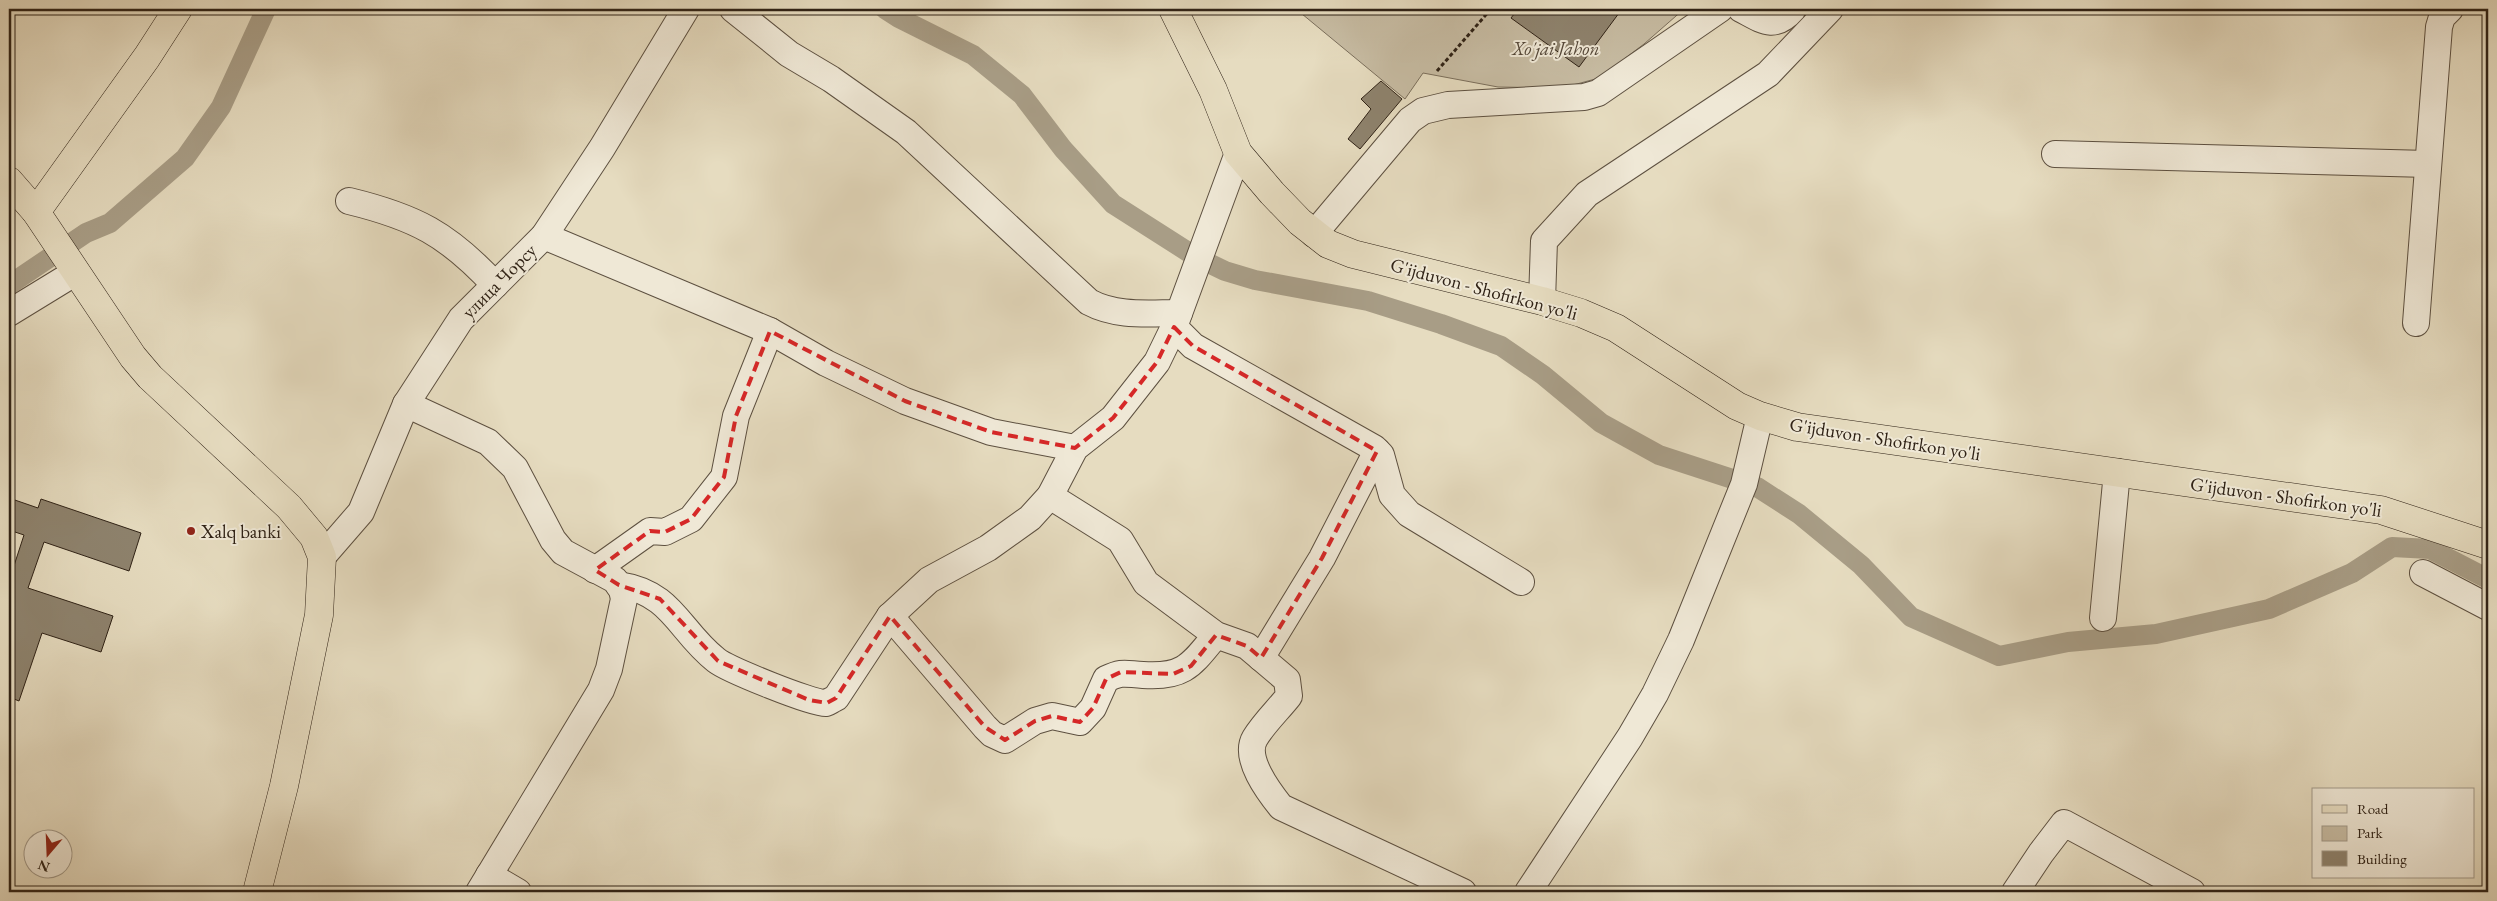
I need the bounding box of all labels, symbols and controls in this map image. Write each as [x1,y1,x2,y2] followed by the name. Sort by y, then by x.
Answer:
[1511,36,1599,61] park label: Xo'jai Jahon
[456,238,542,324] street label: улица Чорсу
[1388,252,1581,326] street label: G'ijduvon - Shofirkon yo'li
[1788,412,1983,466] street label: G'ijduvon - Shofirkon yo'li
[2189,471,2384,523] street label: G'ijduvon - Shofirkon yo'li
[200,519,281,544] place label: Xalq banki
[185,525,197,537] marker: Xalq banki
[2312,788,2474,878] legend
[2357,799,2389,818] text: Road
[2357,823,2384,842] text: Park
[22,828,72,878] north arrow
[2357,849,2407,868] text: Building
[35,856,52,877] text: N

